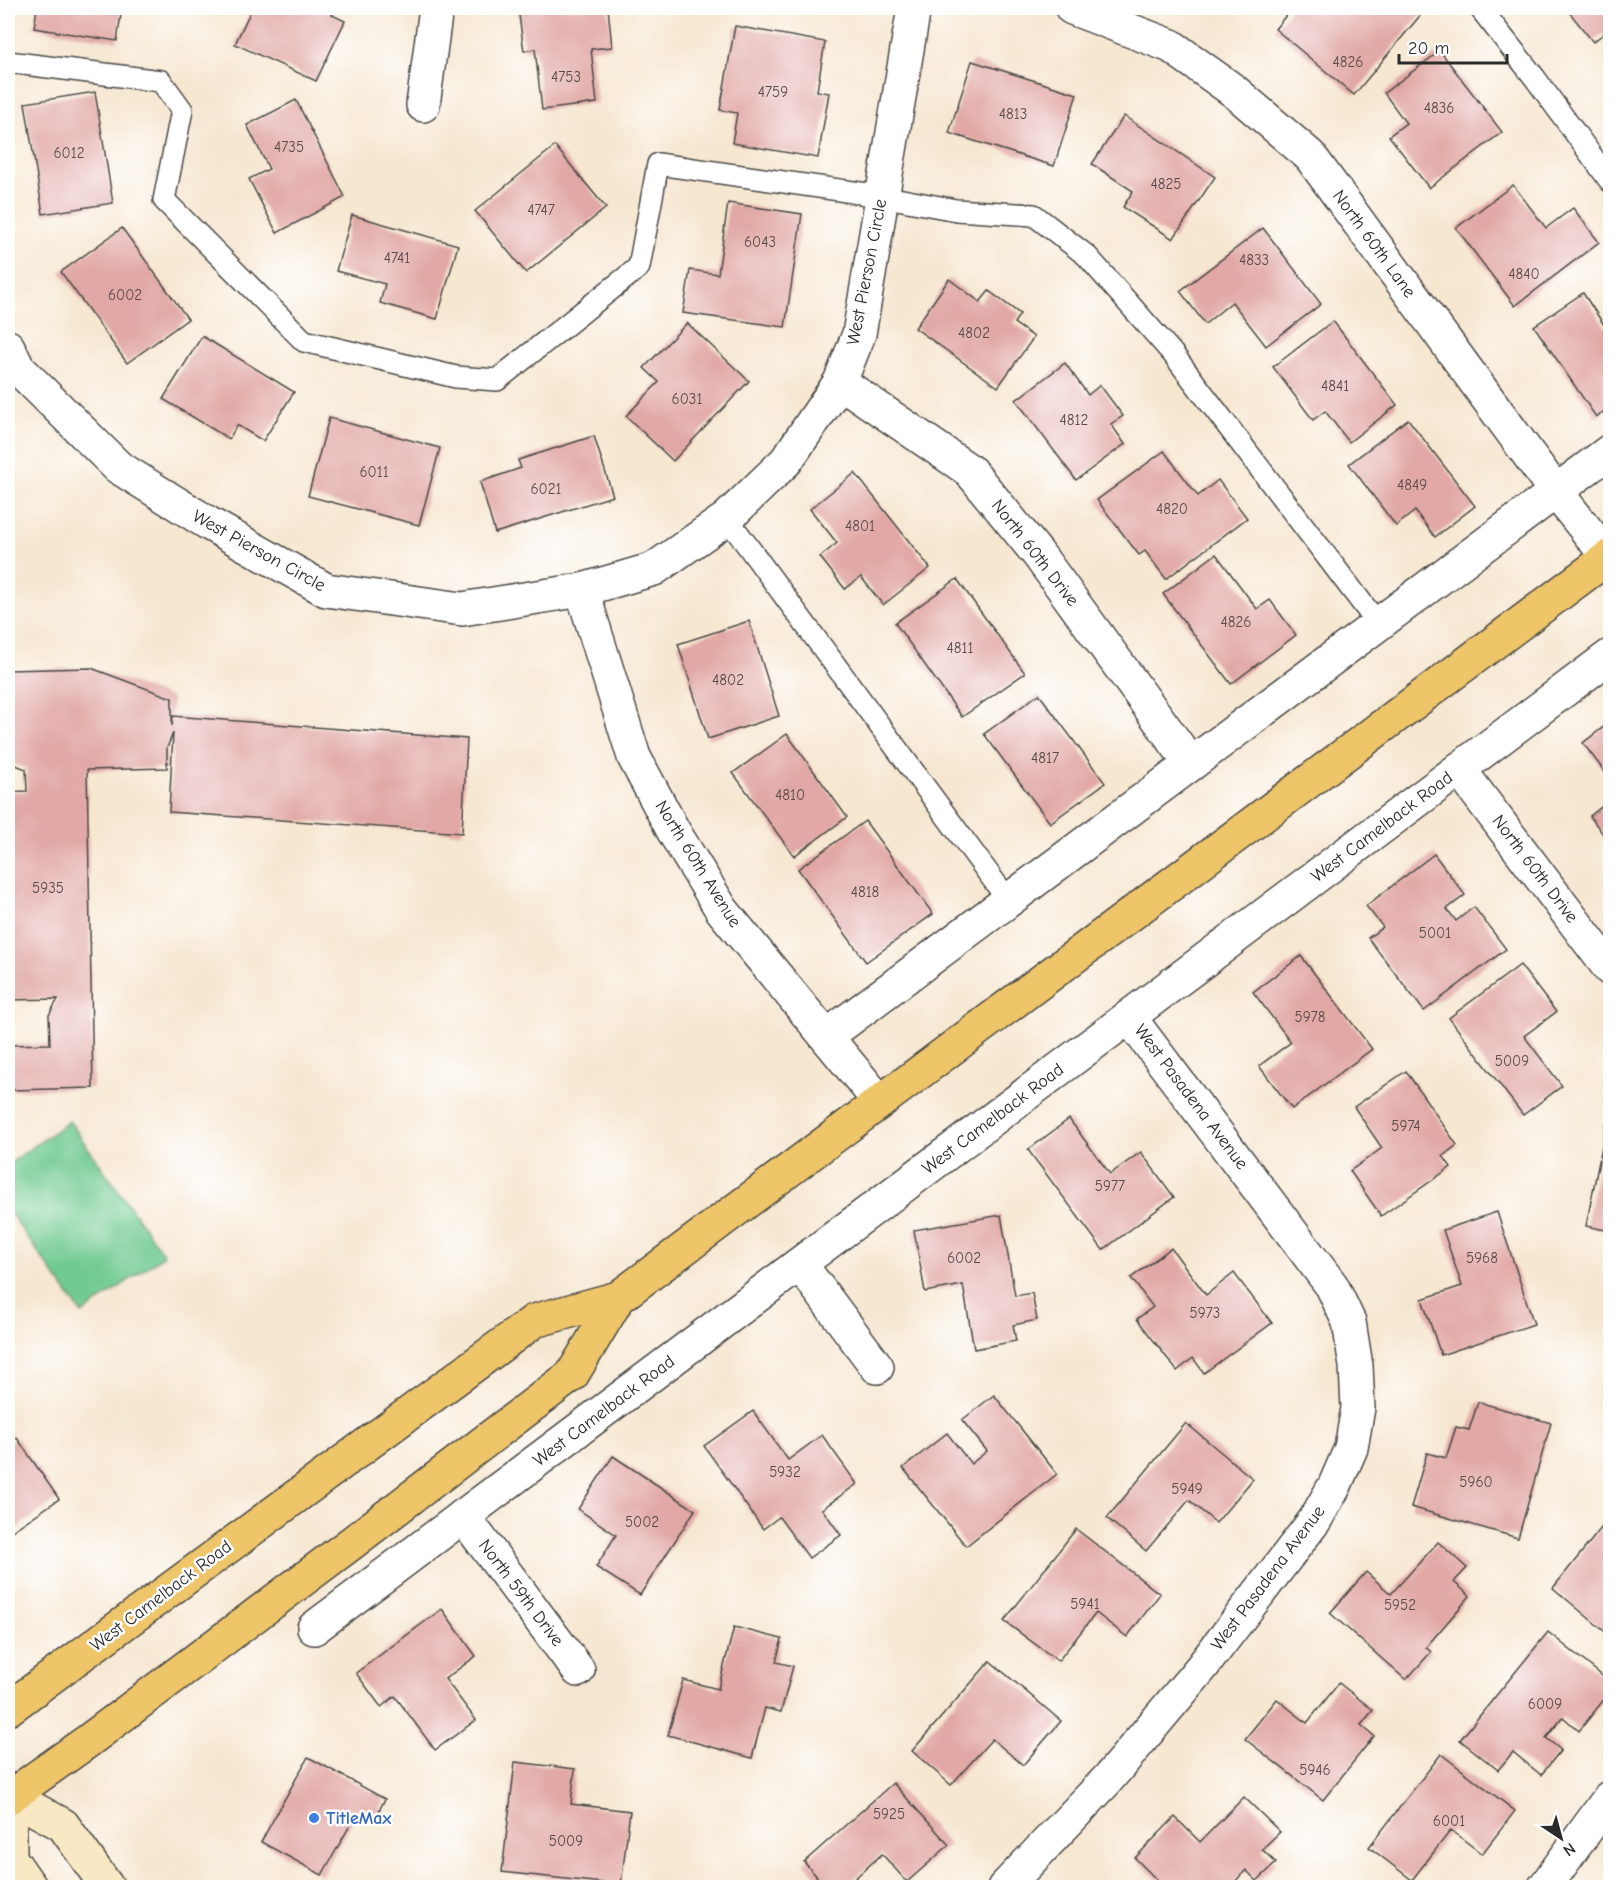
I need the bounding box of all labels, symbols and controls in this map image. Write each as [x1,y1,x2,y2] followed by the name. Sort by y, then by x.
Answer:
[1399,27,1507,65] scale bar
[1408,38,1449,59] text: 20 m
[1333,53,1363,71] house number: 4826
[551,68,581,86] house number: 4753
[758,83,788,101] house number: 4759
[1424,99,1454,117] house number: 4836
[999,105,1027,123] house number: 4813
[274,138,304,156] house number: 4735
[53,144,85,162] house number: 6012
[1151,175,1181,193] house number: 4825
[1328,186,1420,302] street label: North 60th Lane
[843,197,891,347] street label: West Pierson Circle
[527,201,555,219] house number: 4747
[744,233,776,251] house number: 6043
[384,249,410,267] house number: 4741
[1239,251,1269,269] house number: 4833
[1508,265,1540,283] house number: 4840
[108,286,142,304] house number: 6002
[958,324,990,342] house number: 4802
[1321,377,1349,395] house number: 4841
[672,390,702,408] house number: 6031
[1060,411,1088,429] house number: 4812
[359,463,389,481] house number: 6011
[1397,476,1427,494] house number: 4849
[530,480,562,498] house number: 6021
[987,495,1083,611] street label: North 60th Drive
[1156,500,1188,518] house number: 4820
[189,506,329,596] street label: West Pierson Circle
[845,517,875,535] house number: 4801
[1221,613,1251,631] house number: 4826
[947,639,973,657] house number: 4811
[712,671,744,689] house number: 4802
[1031,749,1059,767] house number: 4817
[1307,767,1457,887] street label: West Camelback Road
[775,786,805,804] house number: 4810
[651,797,745,931] street label: North 60th Avenue
[1488,811,1582,927] street label: North 60th Drive
[32,879,64,897] house number: 5935
[851,883,879,901] house number: 4818
[1419,924,1451,942] house number: 5001
[1295,1008,1325,1026] house number: 5978
[1130,1020,1252,1174] street label: West Pasadena Avenue
[1495,1052,1529,1070] house number: 5009
[918,1059,1068,1179] street label: West Camelback Road
[1391,1117,1421,1135] house number: 5974
[1095,1177,1125,1195] house number: 5977
[947,1249,981,1267] house number: 6002
[1466,1249,1498,1267] house number: 5968
[1190,1304,1220,1322] house number: 5973
[529,1351,679,1471] street label: West Camelback Road
[769,1463,801,1481] house number: 5932
[1459,1473,1493,1491] house number: 5960
[1171,1480,1203,1498] house number: 5949
[1207,1501,1329,1655] street label: West Pasadena Avenue
[625,1513,659,1531] house number: 5002
[474,1535,568,1651] street label: North 59th Drive
[86,1536,236,1656] street label: West Camelback Road
[1070,1595,1100,1613] house number: 5941
[1384,1596,1416,1614] house number: 5952
[1528,1695,1562,1713] house number: 6009
[1299,1761,1331,1779] house number: 5946
[873,1805,905,1823] house number: 5925
[326,1808,391,1829] place label: TitleMax
[1531,1808,1591,1868] north arrow
[307,1811,321,1825] marker: TitleMax
[1433,1812,1465,1830] house number: 6001
[549,1832,583,1850] house number: 5009
[1560,1839,1579,1860] text: N

